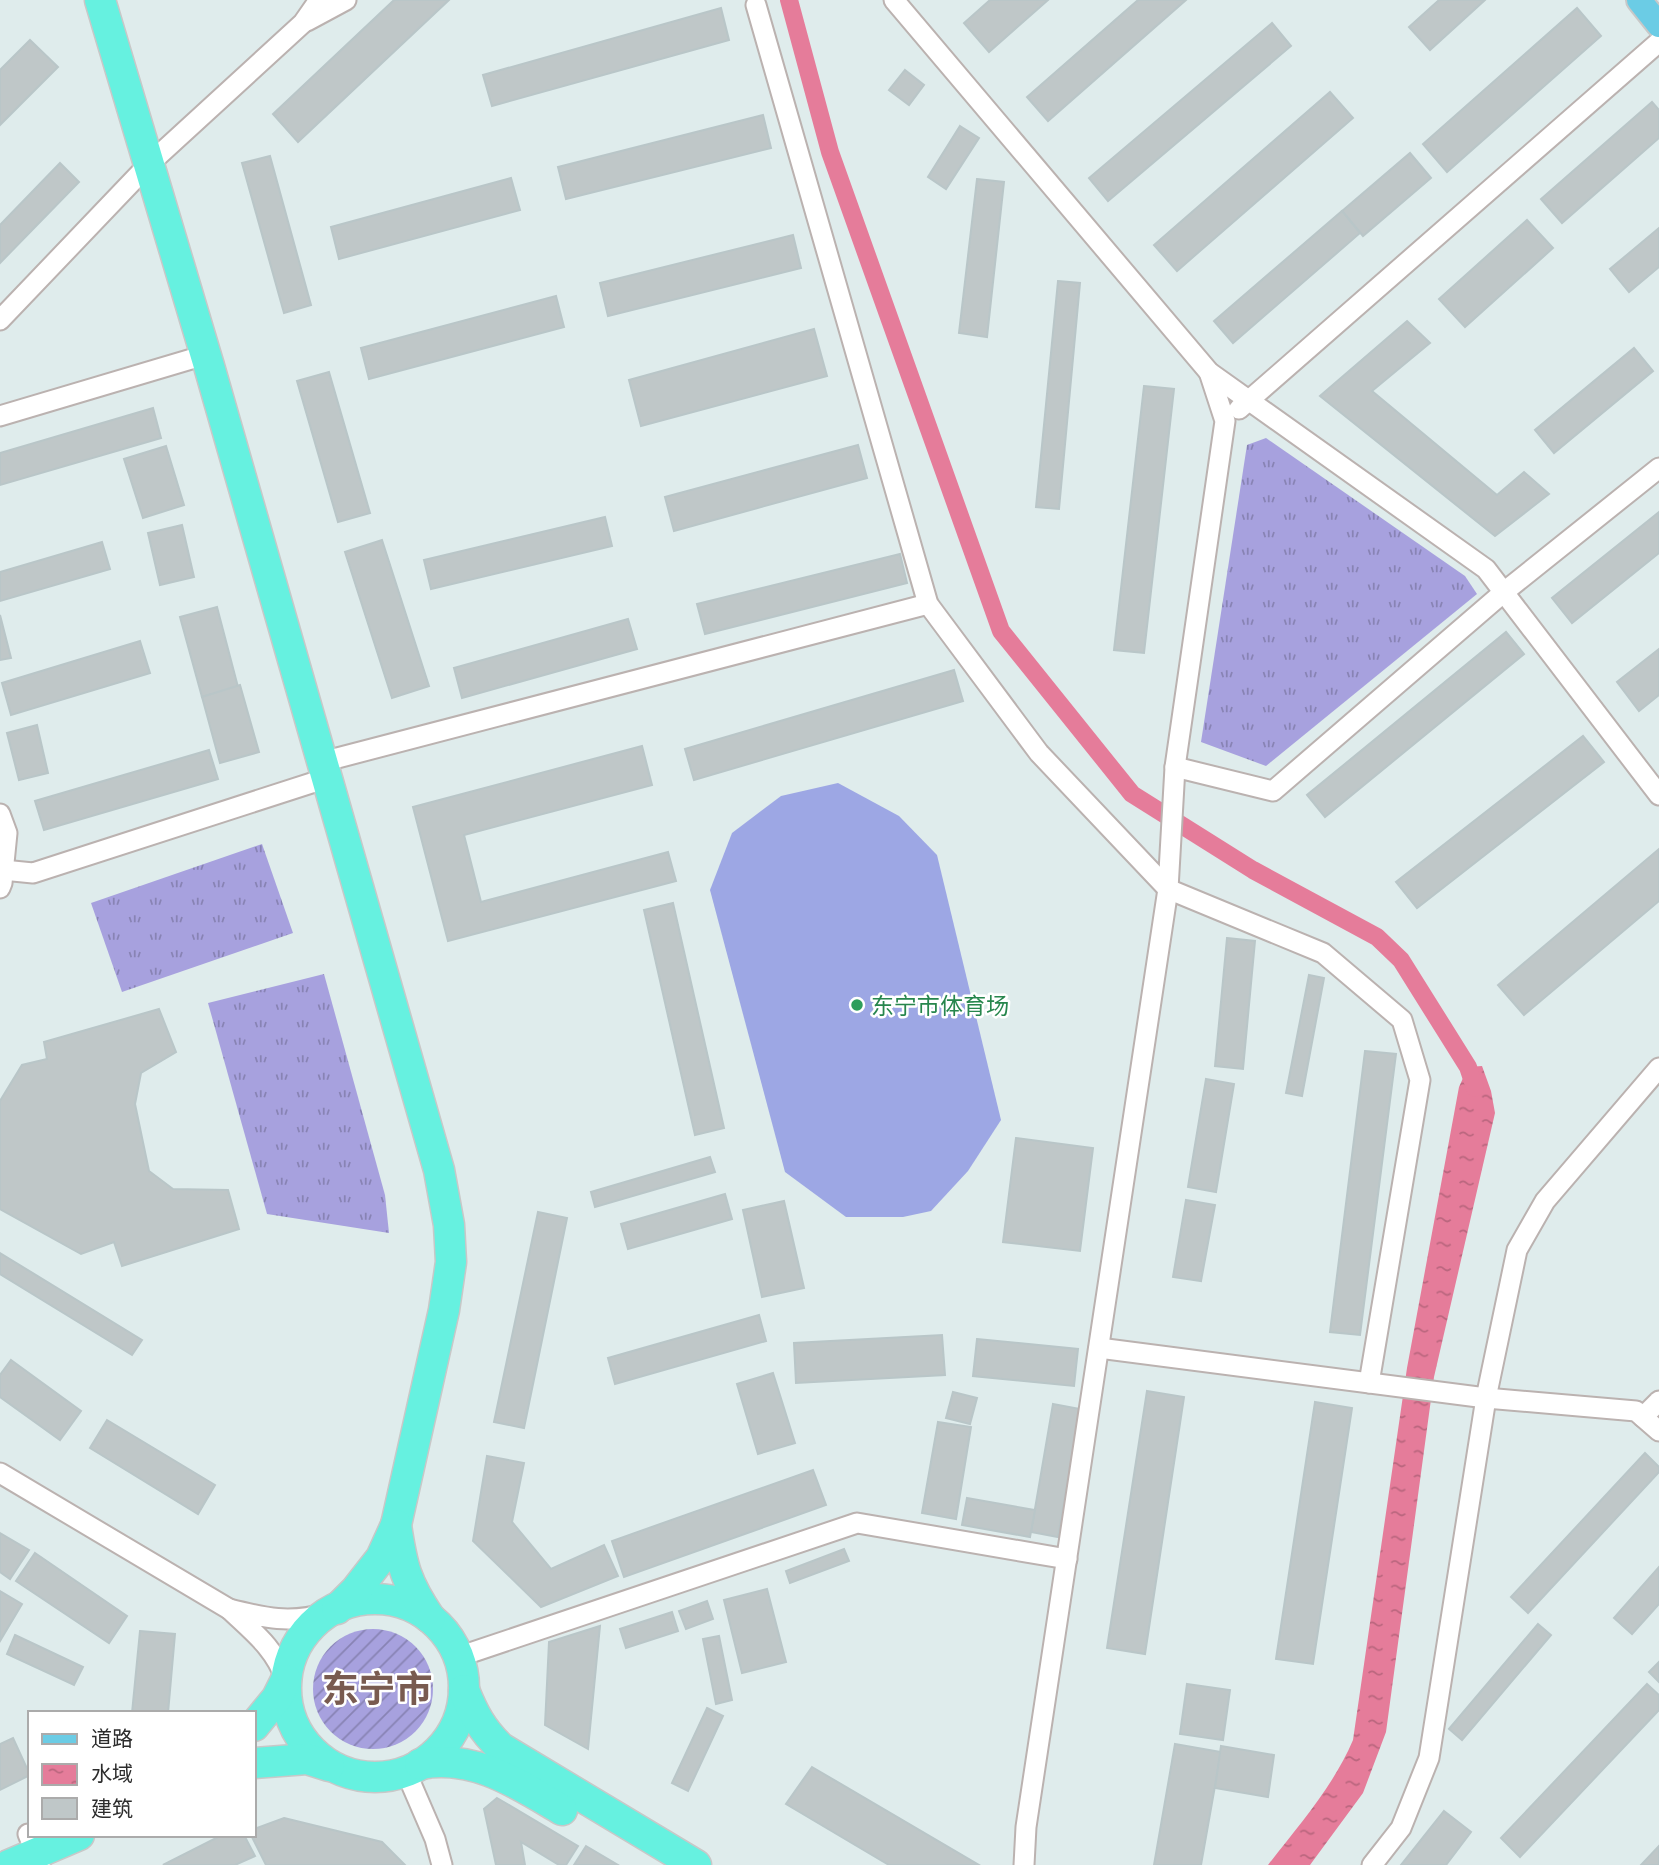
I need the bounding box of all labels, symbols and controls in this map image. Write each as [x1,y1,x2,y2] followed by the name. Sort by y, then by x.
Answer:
[871,991,1009,1019] place label: 东宁市体育场
[849,997,865,1013] marker: 东宁市体育场
[322,1665,433,1709] district label: 东宁市
[28,1711,256,1837] legend
[91,1725,133,1750] text: 道路
[91,1760,133,1785] text: 水域
[91,1795,133,1820] text: 建筑

